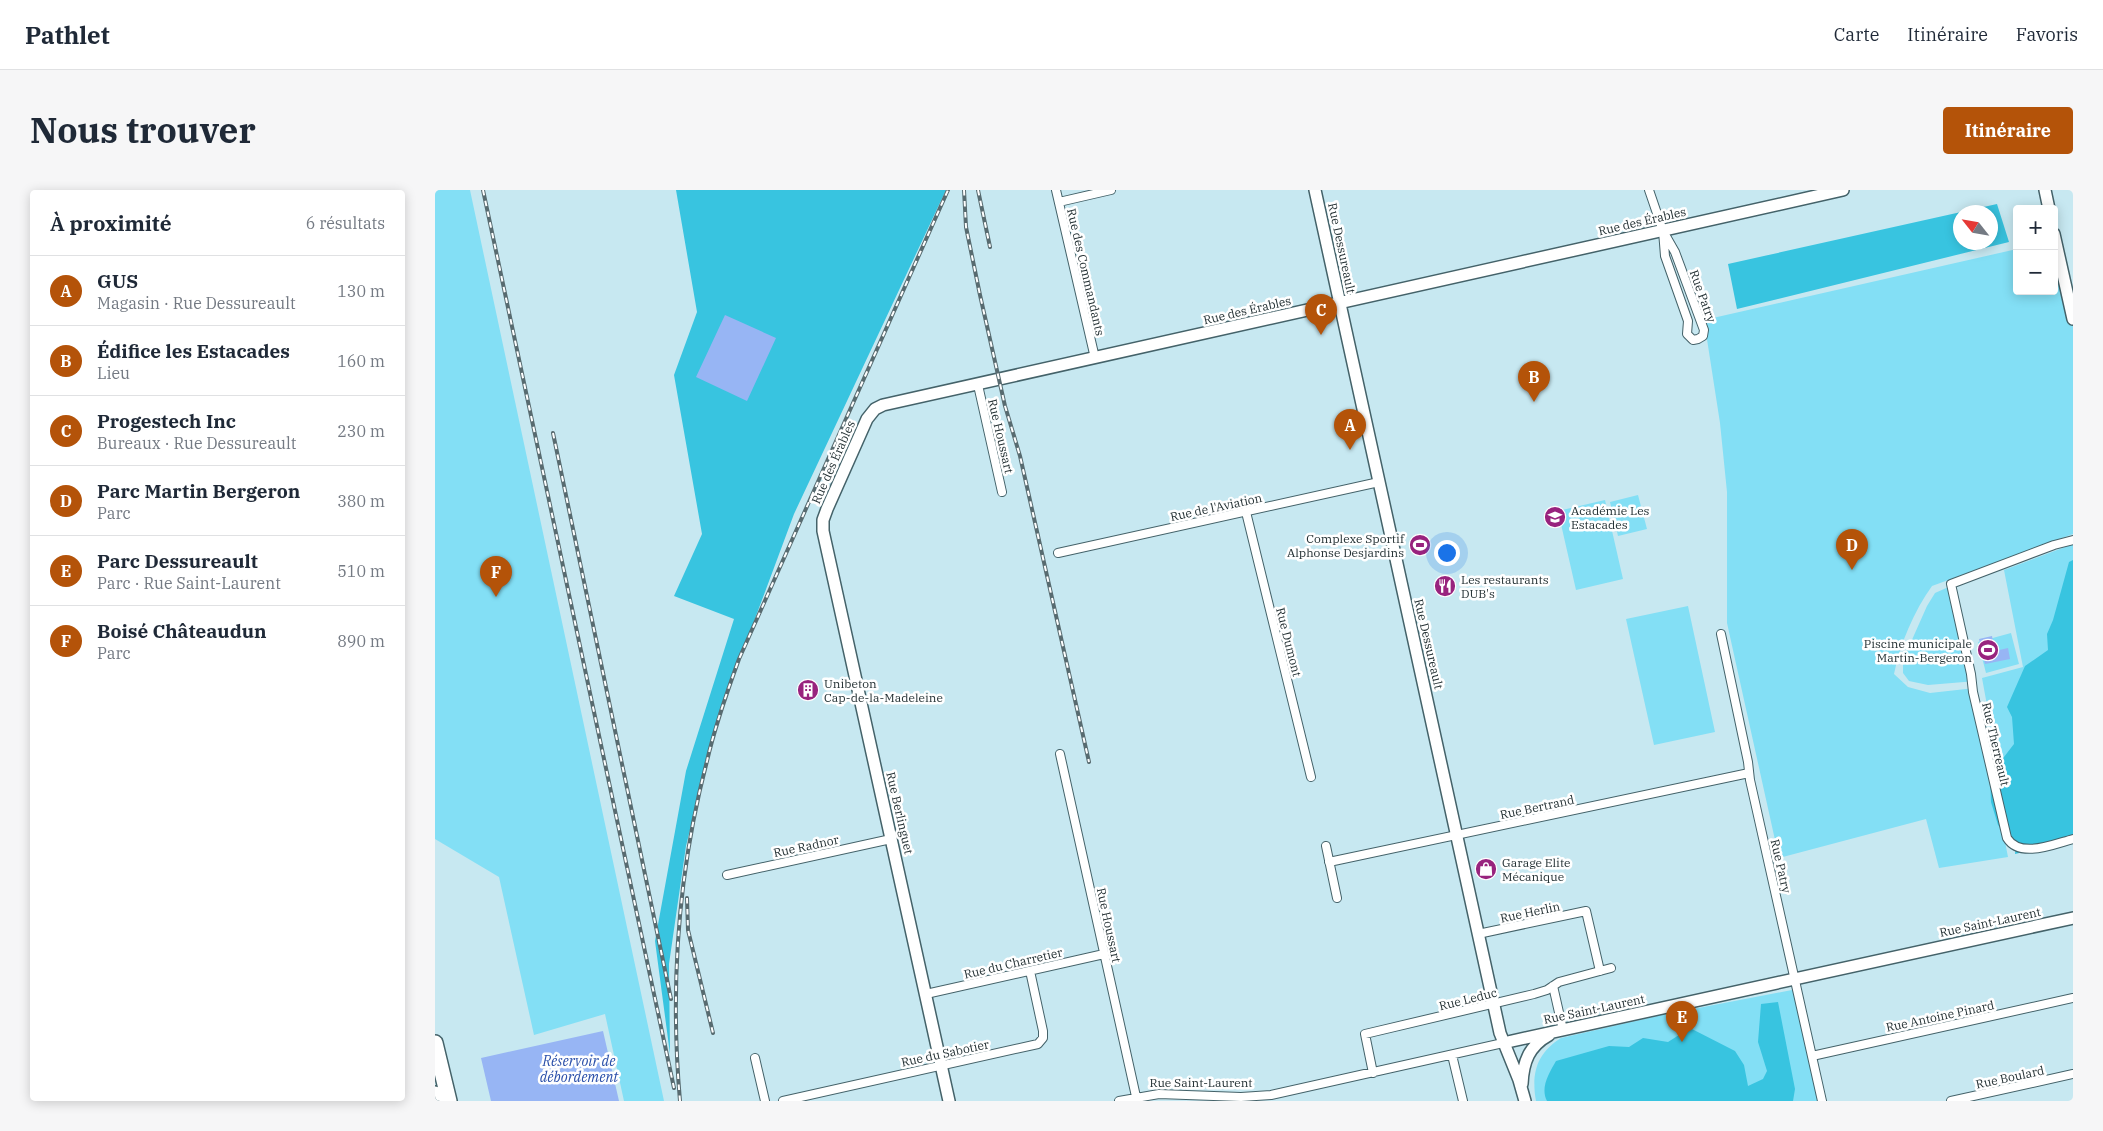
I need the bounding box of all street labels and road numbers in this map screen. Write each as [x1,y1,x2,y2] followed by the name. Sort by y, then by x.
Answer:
[1325,201,1359,295] street label: Rue Dessureault
[1597,204,1687,238] street label: Rue des Érables
[1064,207,1108,337] street label: Rue des Commandants
[1687,268,1720,325] street label: Rue Patry
[1202,293,1292,327] street label: Rue des Érables
[985,397,1017,475] street label: Rue Houssart
[808,418,858,506] street label: Rue des Érables
[1169,490,1264,524] street label: Rue de l'Aviation
[1411,597,1447,691] street label: Rue Dessureault
[1273,606,1305,678] street label: Rue Dumont
[1979,701,2013,787] street label: Rue Therreault
[883,770,917,856] street label: Rue Berlinguet
[1498,792,1576,822] street label: Rue Bertrand
[772,832,841,860] street label: Rue Radnor
[1768,838,1795,895] street label: Rue Patry
[1094,886,1124,964] street label: Rue Houssart
[1499,898,1562,926] street label: Rue Herlin
[1938,904,2042,940] street label: Rue Saint-Laurent
[962,944,1064,982] street label: Rue du Charretier
[1437,985,1499,1013] street label: Rue Leduc
[1542,991,1646,1027] street label: Rue Saint-Laurent
[1884,997,1996,1035] street label: Rue Antoine Pinard
[900,1036,991,1070] street label: Rue du Sabotier
[1974,1062,2046,1092] street label: Rue Boulard
[1149,1075,1253,1090] street label: Rue Saint-Laurent

